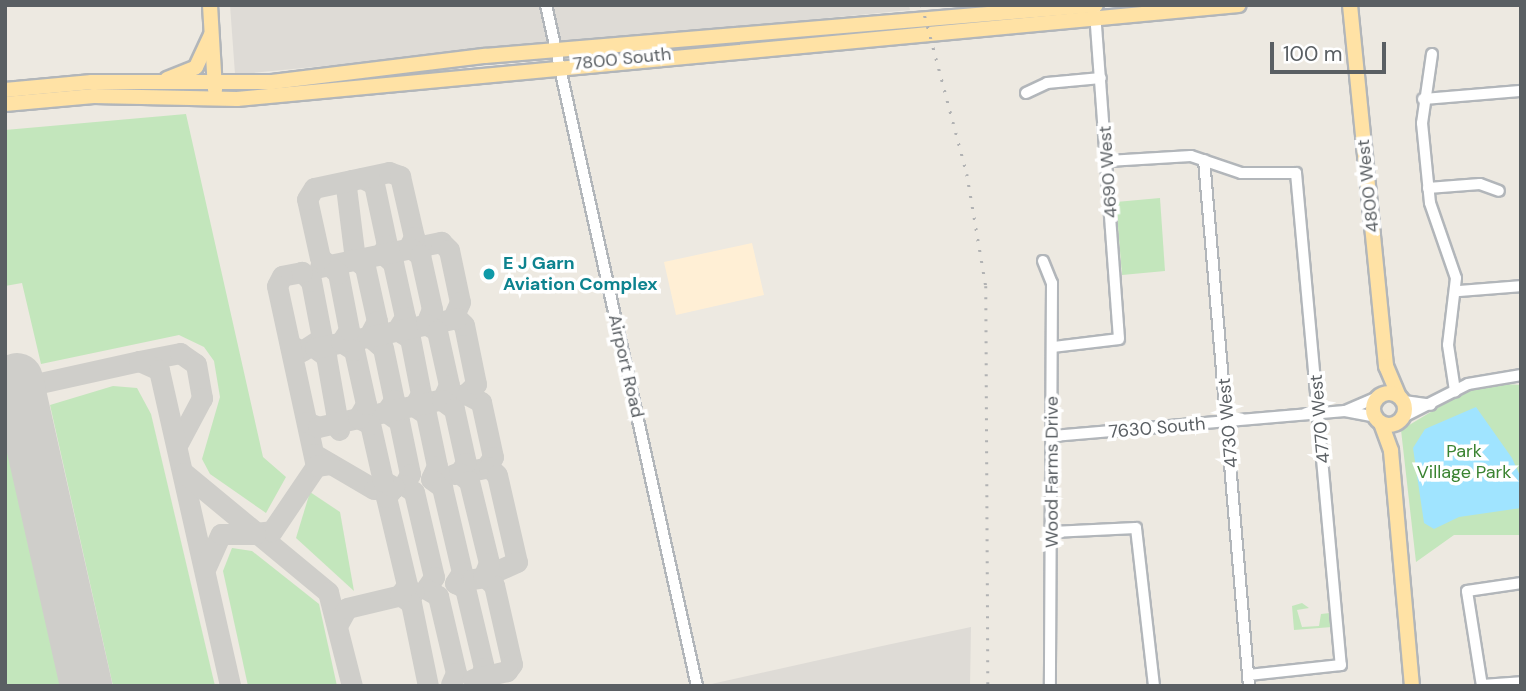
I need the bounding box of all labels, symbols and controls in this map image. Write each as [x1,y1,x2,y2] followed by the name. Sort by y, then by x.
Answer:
[1274,28,1390,72] scale bar
[1283,40,1343,68] text: 100 m
[572,43,672,75] street label: 7800 South
[1094,125,1122,219] street label: 4690 West
[1352,138,1384,234] street label: 4800 West
[503,253,658,296] place label: E J Garn Aviation Complex
[481,266,497,282] marker: E J Garn Aviation Complex
[604,312,648,420] street label: Airport Road
[1305,374,1335,464] street label: 4770 West
[1213,377,1243,469] street label: 4730 West
[1041,396,1063,548] street label: Wood Farms Drive
[1108,413,1206,443] street label: 7630 South
[1417,441,1511,484] park label: Park Village Park

